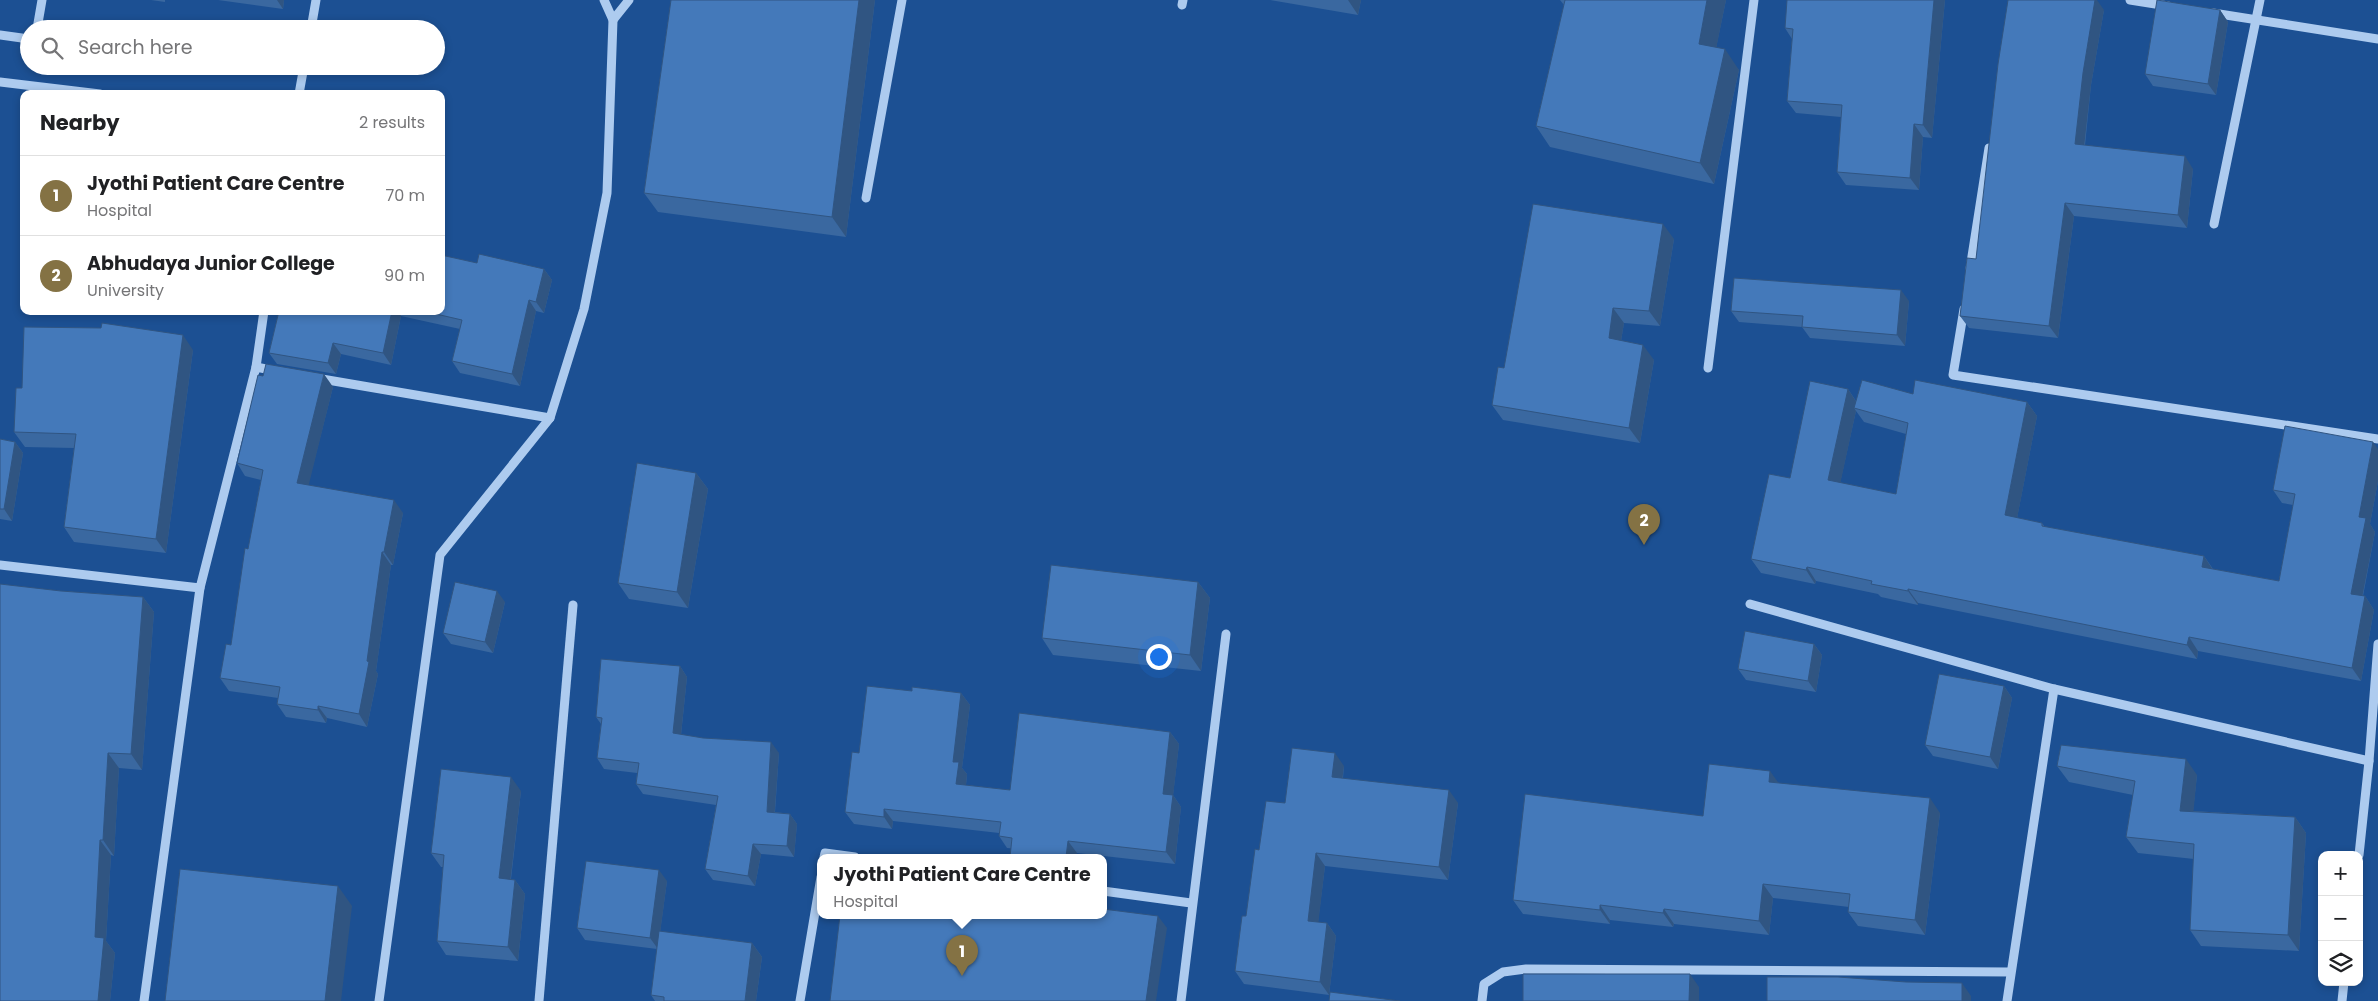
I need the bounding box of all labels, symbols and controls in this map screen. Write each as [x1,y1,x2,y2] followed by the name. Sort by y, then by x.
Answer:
[20,20,445,75] search box
[38,34,66,62] icon: search
[78,34,192,61] text: Search here
[40,108,120,137] text: Nearby
[359,111,425,134] text: 2 results
[87,170,344,197] text: Jyothi Patient Care Centre
[53,184,59,207] text: 1
[385,184,425,207] text: 70 m
[87,199,152,222] text: Hospital
[87,250,335,277] text: Abhudaya Junior College
[51,264,61,287] text: 2
[384,264,425,287] text: 90 m
[87,279,164,302] text: University
[1628,504,1660,545] pin: 2
[1146,644,1172,670] your location
[2318,851,2363,986] map controls
[2318,851,2363,896] button: +
[817,854,1107,919] popup
[833,861,1091,888] text: Jyothi Patient Care Centre
[833,890,898,913] text: Hospital
[2318,896,2363,941] button: −
[946,935,978,976] pin: 1
[2318,941,2363,986] button: layers

